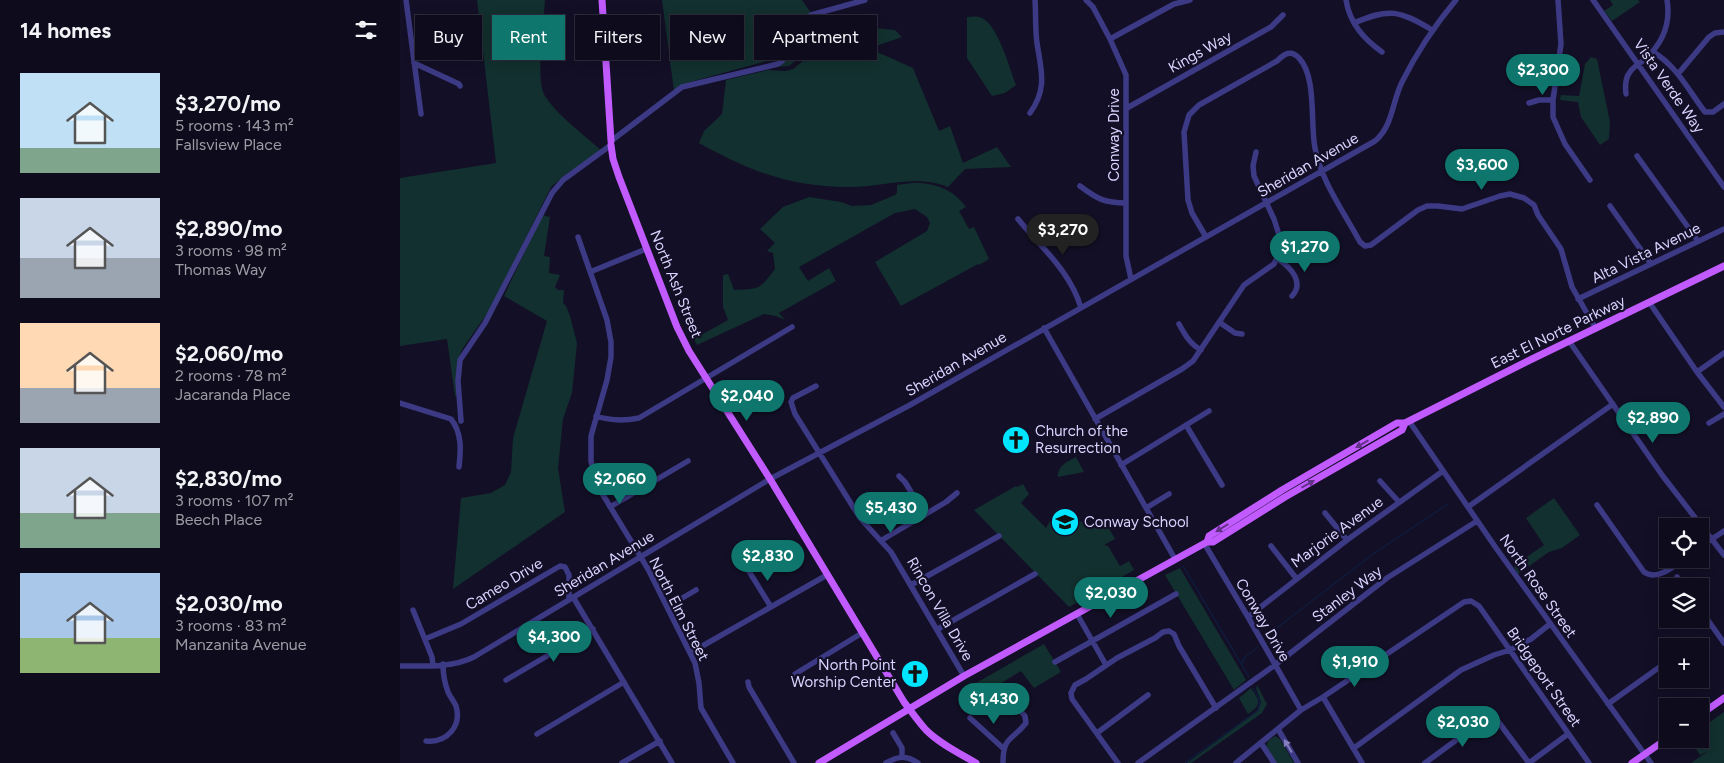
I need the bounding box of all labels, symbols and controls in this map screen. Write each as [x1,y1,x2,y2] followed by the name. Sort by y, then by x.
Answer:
[415,15,482,60] chip: Buy
[492,15,565,60] chip: Rent
[575,15,660,60] chip: Filters
[670,15,744,60] chip: New
[754,15,877,60] chip: Apartment
[352,16,380,44] icon: filters
[20,18,111,43] text: 14 homes
[1165,27,1235,77] street label: Kings Way
[1630,35,1708,137] street label: Vista Verde Way
[1502,54,1584,96] pin: $2,300
[1517,60,1569,79] text: $2,300
[1105,88,1123,182] street label: Conway Drive
[175,91,281,116] text: $3,270/mo
[60,93,120,153] icon: home
[175,116,294,135] text: 5 rooms · 143 m²
[1254,129,1362,201] street label: Sheridan Avenue
[175,135,282,154] text: Fallsview Place
[1441,148,1523,191] pin: $3,600
[1456,155,1508,174] text: $3,600
[1022,214,1104,256] pin: $3,270
[175,216,282,241] text: $2,890/mo
[60,218,120,278] icon: home
[1589,219,1703,287] street label: Alta Vista Avenue
[1038,220,1088,239] text: $3,270
[646,228,706,341] street label: North Ash Street
[1264,230,1346,273] pin: $1,270
[1281,237,1329,256] text: $1,270
[175,241,287,260] text: 3 rooms · 98 m²
[175,260,266,279] text: Thomas Way
[1488,292,1628,372] street label: East El Norte Parkway
[902,328,1010,400] street label: Sheridan Avenue
[175,341,283,366] text: $2,060/mo
[60,343,120,403] icon: home
[175,366,287,385] text: 2 rooms · 78 m²
[706,380,788,422] pin: $2,040
[175,385,291,404] text: Jacaranda Place
[720,386,774,405] text: $2,040
[1612,402,1694,444] pin: $2,890
[1627,408,1679,427] text: $2,890
[1035,422,1128,457] place label: Church of the Resurrection
[1001,425,1031,455] church icon: Church of the Resurrection
[1354,440,1369,448] one-way arrow
[579,462,661,505] pin: $2,060
[175,466,282,491] text: $2,830/mo
[60,468,120,528] icon: home
[594,469,646,488] text: $2,060
[1301,480,1314,489] one-way arrow
[175,491,293,510] text: 3 rooms · 107 m²
[850,492,932,534] pin: $5,430
[1287,493,1387,571] street label: Marjorie Avenue
[865,498,917,517] text: $5,430
[1050,507,1080,537] school or university icon: Conway School
[175,510,262,529] text: Beech Place
[1084,513,1189,531] place label: Conway School
[1659,518,1709,748] map controls
[1659,518,1709,568] button: locate
[1216,523,1229,532] one-way arrow
[551,527,657,601] street label: Sheridan Avenue
[1496,531,1581,641] street label: North Rose Street
[727,540,809,582] pin: $2,830
[742,546,794,565] text: $2,830
[462,554,546,614] street label: Cameo Drive
[645,554,713,664] street label: North Elm Street
[903,554,977,664] street label: Rincon Villa Drive
[1308,562,1386,626] street label: Stanley Way
[1232,575,1294,665] street label: Conway Drive
[1070,576,1152,619] pin: $2,030
[1659,578,1709,628] button: layers
[1085,583,1137,602] text: $2,030
[175,591,283,616] text: $2,030/mo
[60,593,120,653] icon: home
[175,616,287,635] text: 3 rooms · 83 m²
[513,620,595,663] pin: $4,300
[1503,624,1585,731] street label: Bridgeport Street
[528,627,580,646] text: $4,300
[175,635,307,654] text: Manzanita Avenue
[1659,638,1709,688] button: +
[1314,646,1396,688] pin: $1,910
[1332,652,1378,671] text: $1,910
[791,656,896,691] place label: North Point Worship Center
[900,659,930,689] church icon: North Point Worship Center
[953,682,1035,725] pin: $1,430
[969,689,1019,708] text: $1,430
[1659,698,1709,748] button: −
[1422,706,1504,748] pin: $2,030
[1437,712,1489,731] text: $2,030
[1284,739,1293,753] one-way arrow

